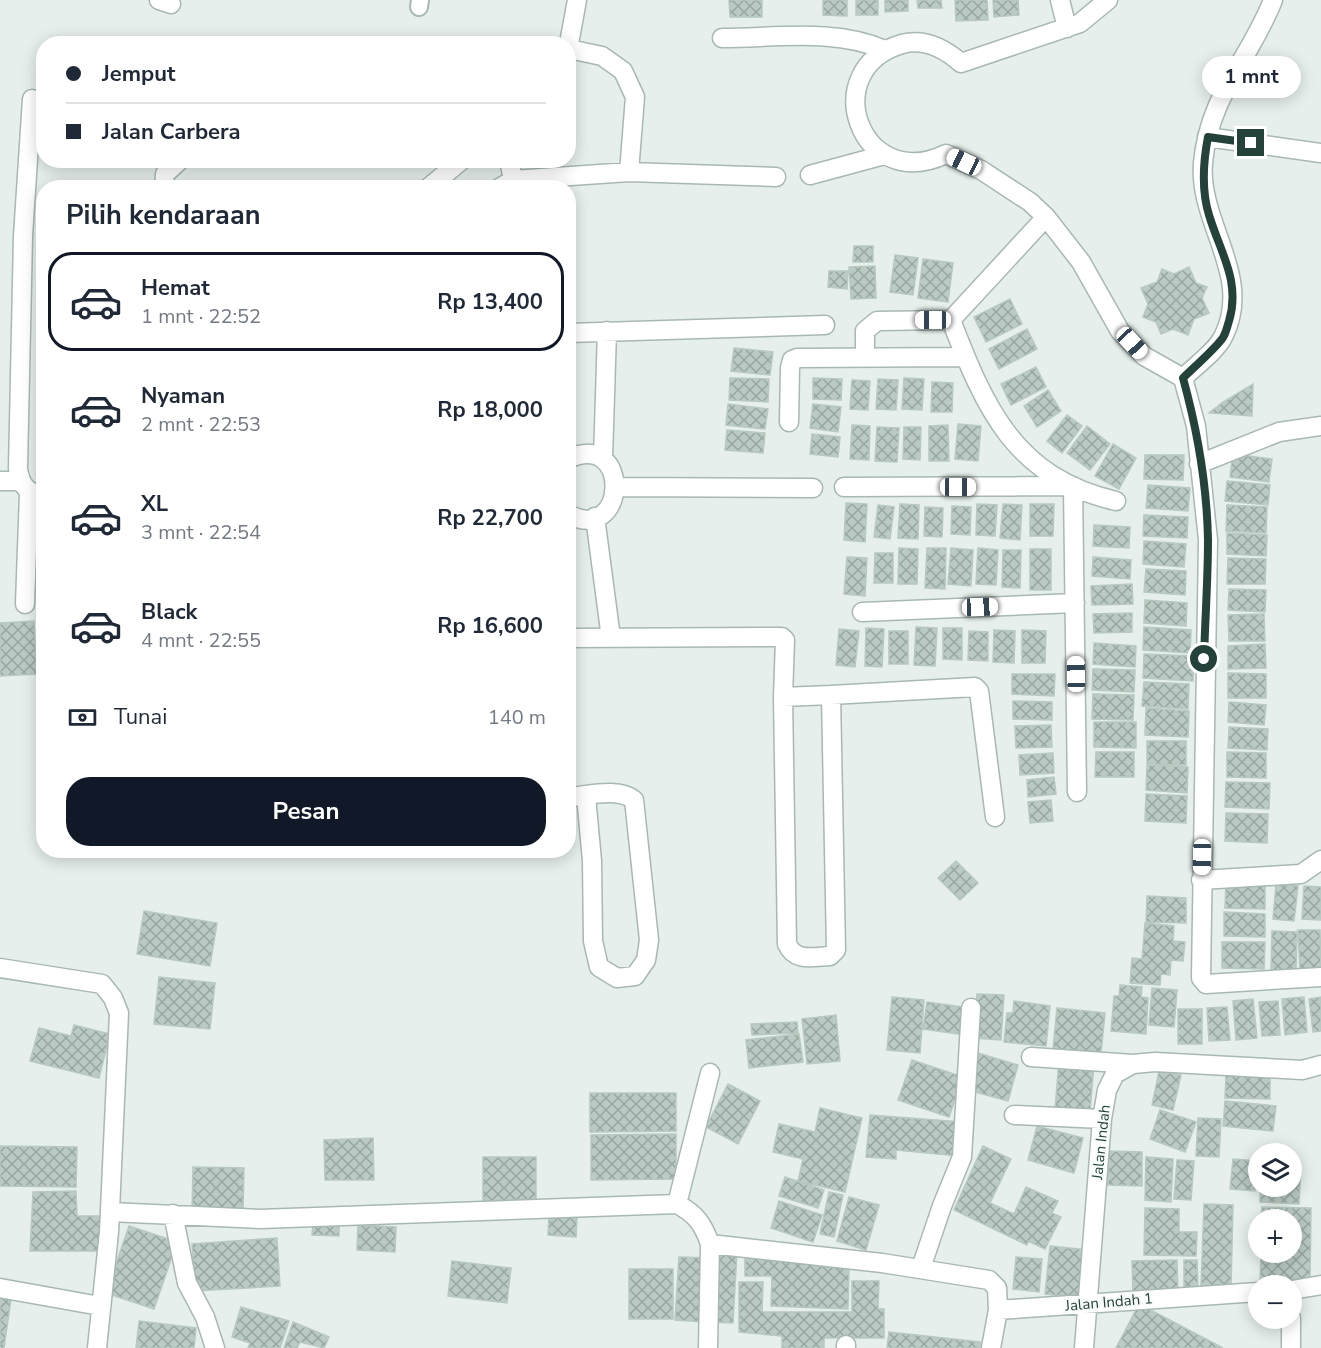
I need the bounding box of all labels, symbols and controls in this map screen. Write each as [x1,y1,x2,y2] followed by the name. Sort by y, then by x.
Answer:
[1202,56,1300,98] callout: 1 mnt
[102,59,175,89] text: Jemput
[1224,63,1279,90] text: 1 mnt
[102,117,241,147] text: Jalan Carbera
[1237,129,1264,156] route end
[944,146,984,178] car
[66,197,260,234] text: Pilih kendaraan
[141,273,210,303] text: Hemat
[69,275,123,329] icon: car
[437,287,543,317] text: Rp 13,400
[141,303,261,330] text: 1 mnt · 22:52
[915,311,951,329] car
[1113,324,1151,362] car
[141,381,225,411] text: Nyaman
[69,383,123,437] icon: car
[437,395,543,425] text: Rp 18,000
[141,411,261,438] text: 2 mnt · 22:53
[940,478,976,496] car
[141,489,168,519] text: XL
[69,491,123,545] icon: car
[437,503,543,533] text: Rp 22,700
[141,519,261,546] text: 3 mnt · 22:54
[141,597,197,627] text: Black
[962,597,998,617] car
[69,599,123,653] icon: car
[437,611,543,641] text: Rp 16,600
[141,627,261,654] text: 4 mnt · 22:55
[1190,645,1217,672] route start
[1067,656,1085,692] car
[66,701,99,734] icon: cash
[114,702,167,732] text: Tunai
[488,704,546,731] text: 140 m
[66,777,546,846] button: Pesan
[1193,839,1211,875] car
[1087,1104,1115,1181] street label: Jalan Indah
[1248,1143,1302,1329] map controls
[1248,1143,1302,1197] button: layers
[1248,1209,1302,1263] button: +
[1248,1275,1302,1329] button: −
[1063,1288,1154,1316] street label: Jalan Indah 1

